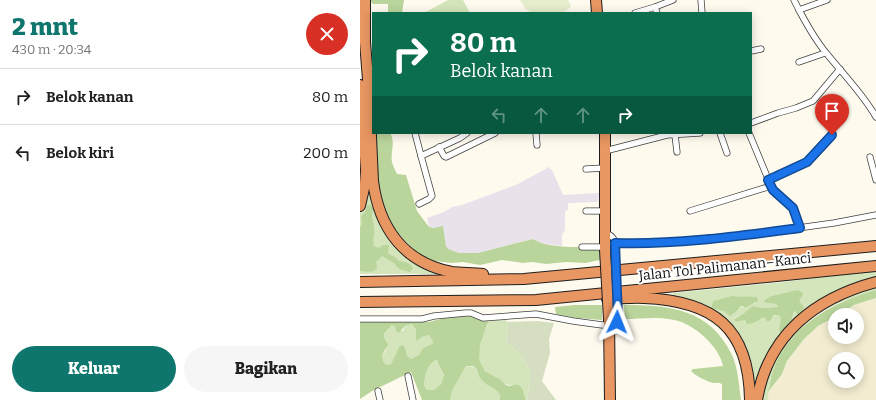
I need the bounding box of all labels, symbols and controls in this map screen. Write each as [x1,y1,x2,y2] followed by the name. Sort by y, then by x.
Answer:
[12,13,78,41] text: 2 mnt
[306,13,348,55] button: close
[450,26,516,59] text: 80 m
[384,28,436,80] icon: right
[12,42,91,57] text: 430 m · 20:34
[450,60,553,82] text: Belok kanan
[12,86,34,108] icon: right
[46,88,134,106] text: Belok kanan
[312,88,348,106] text: 80 m
[815,94,849,135] pin
[821,100,843,122] icon: arrive
[488,104,510,126] icon: left
[530,104,552,126] icon: ahead
[572,104,594,126] icon: ahead
[614,104,636,126] icon: right
[12,142,34,164] icon: left
[46,144,114,162] text: Belok kiri
[303,144,348,162] text: 200 m
[637,249,812,285] street label: Jalan Tol Palimanan–Kanci
[596,301,638,343] position arrow
[828,308,864,388] map controls
[828,308,864,344] button: sound
[12,346,176,392] button: Keluar
[184,346,348,392] button: Bagikan
[828,352,864,388] button: search

